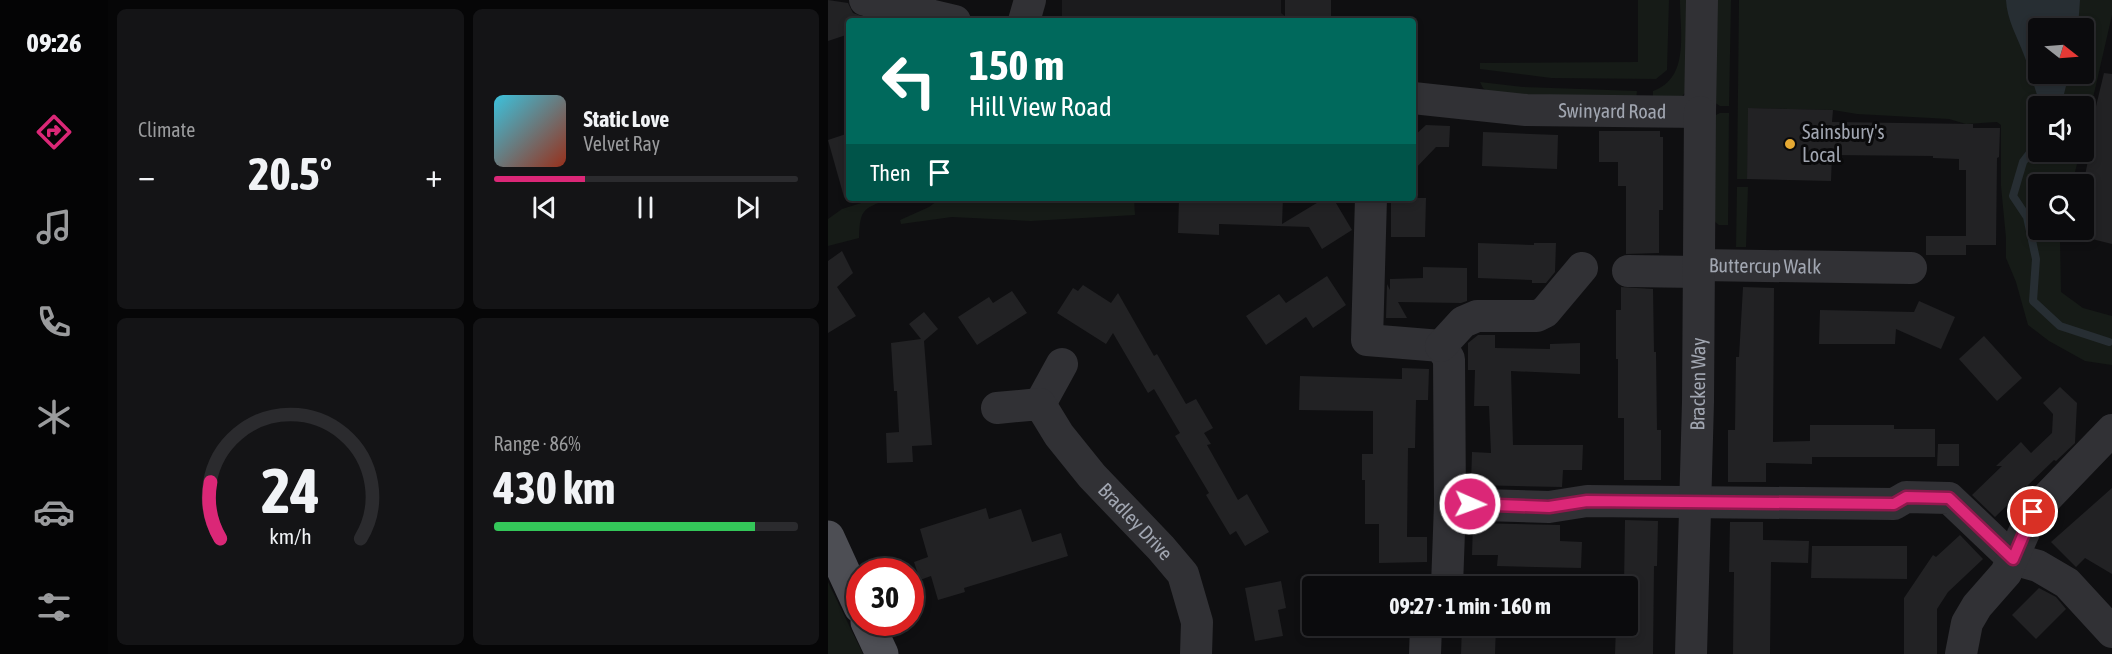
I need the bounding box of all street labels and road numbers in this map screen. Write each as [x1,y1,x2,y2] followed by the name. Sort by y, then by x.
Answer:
[1558,98,1667,123] street label: Swinyard Road
[1709,253,1821,278] street label: Buttercup Walk
[1685,337,1709,431] street label: Bracken Way
[1094,478,1178,564] street label: Bradley Drive

